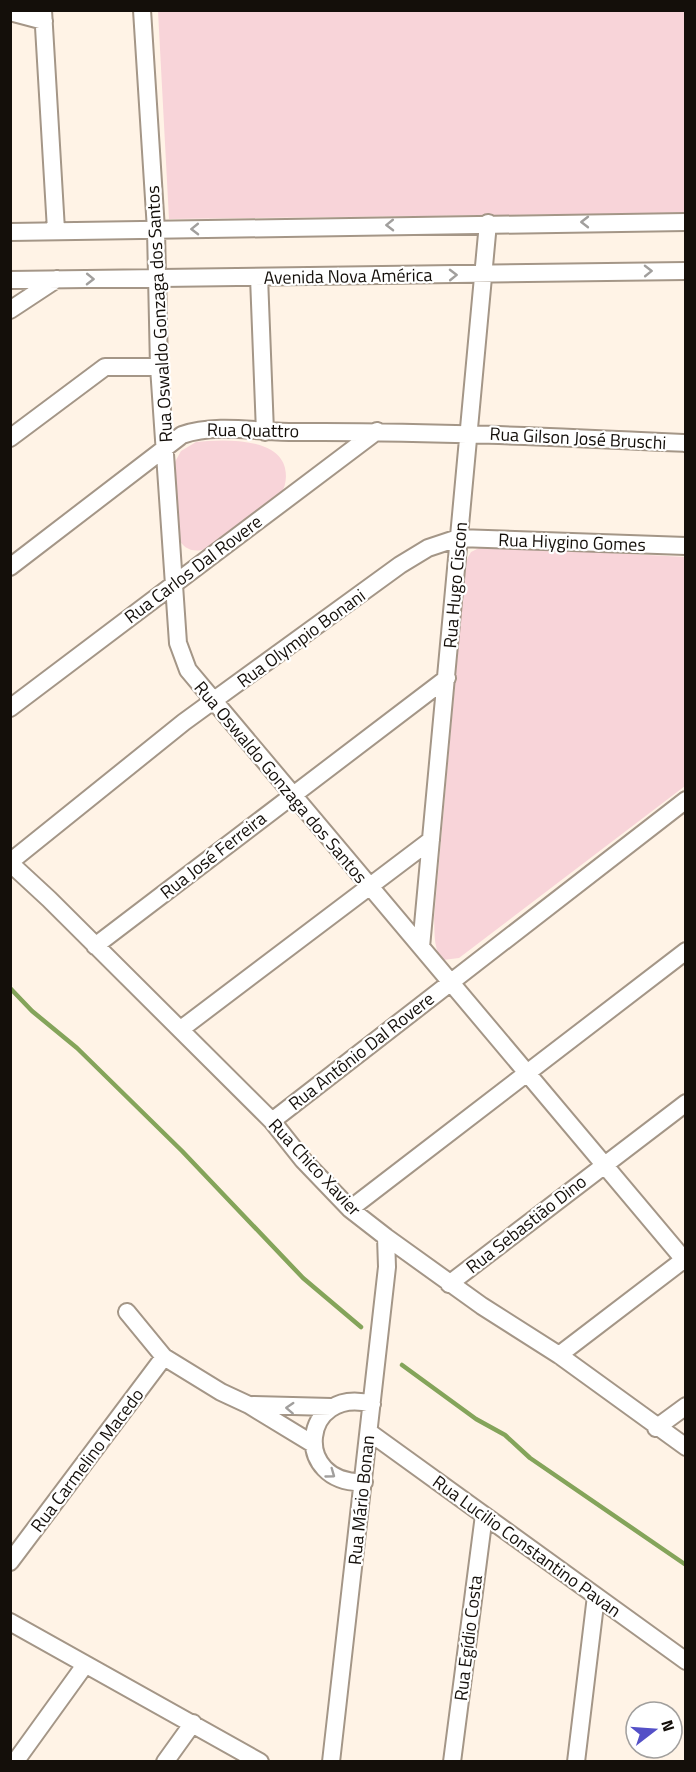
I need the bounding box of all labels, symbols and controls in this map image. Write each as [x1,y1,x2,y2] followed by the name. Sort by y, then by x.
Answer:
[139,185,179,443] street label: Rua Oswaldo Gonzaga dos Santos
[581,216,590,228] one-way arrow
[386,219,395,231] one-way arrow
[191,223,200,235] one-way arrow
[263,261,433,291] street label: Avenida Nova América
[643,265,652,278] one-way arrow
[448,269,457,281] one-way arrow
[85,273,94,285] one-way arrow
[207,416,299,444] street label: Rua Quattro
[489,420,667,456] street label: Rua Gilson José Bruschi
[118,508,268,630] street label: Rua Carlos Dal Rovere
[436,521,474,649] street label: Rua Hugo Ciscon
[498,526,646,558] street label: Rua Hiygino Gomes
[231,582,371,694] street label: Rua Olympio Bonani
[188,675,374,889] street label: Rua Oswaldo Gonzaga dos Santos
[154,805,272,905] street label: Rua José Ferreira
[282,985,440,1117] street label: Rua Antônio Dal Rovere
[262,1112,368,1222] street label: Rua Chico Xavier
[460,1168,592,1280] street label: Rua Sebastião Dino
[24,1382,150,1538] street label: Rua Carmelino Macedo
[285,1401,294,1414] one-way arrow
[341,1434,381,1566] street label: Rua Mário Bonan
[325,1467,336,1478] one-way arrow
[427,1468,627,1624] street label: Rua Lucilio Constantino Pavan
[447,1574,489,1702] street label: Rua Egídio Costa
[624,1700,684,1760] north arrow
[655,1717,681,1734] text: N

